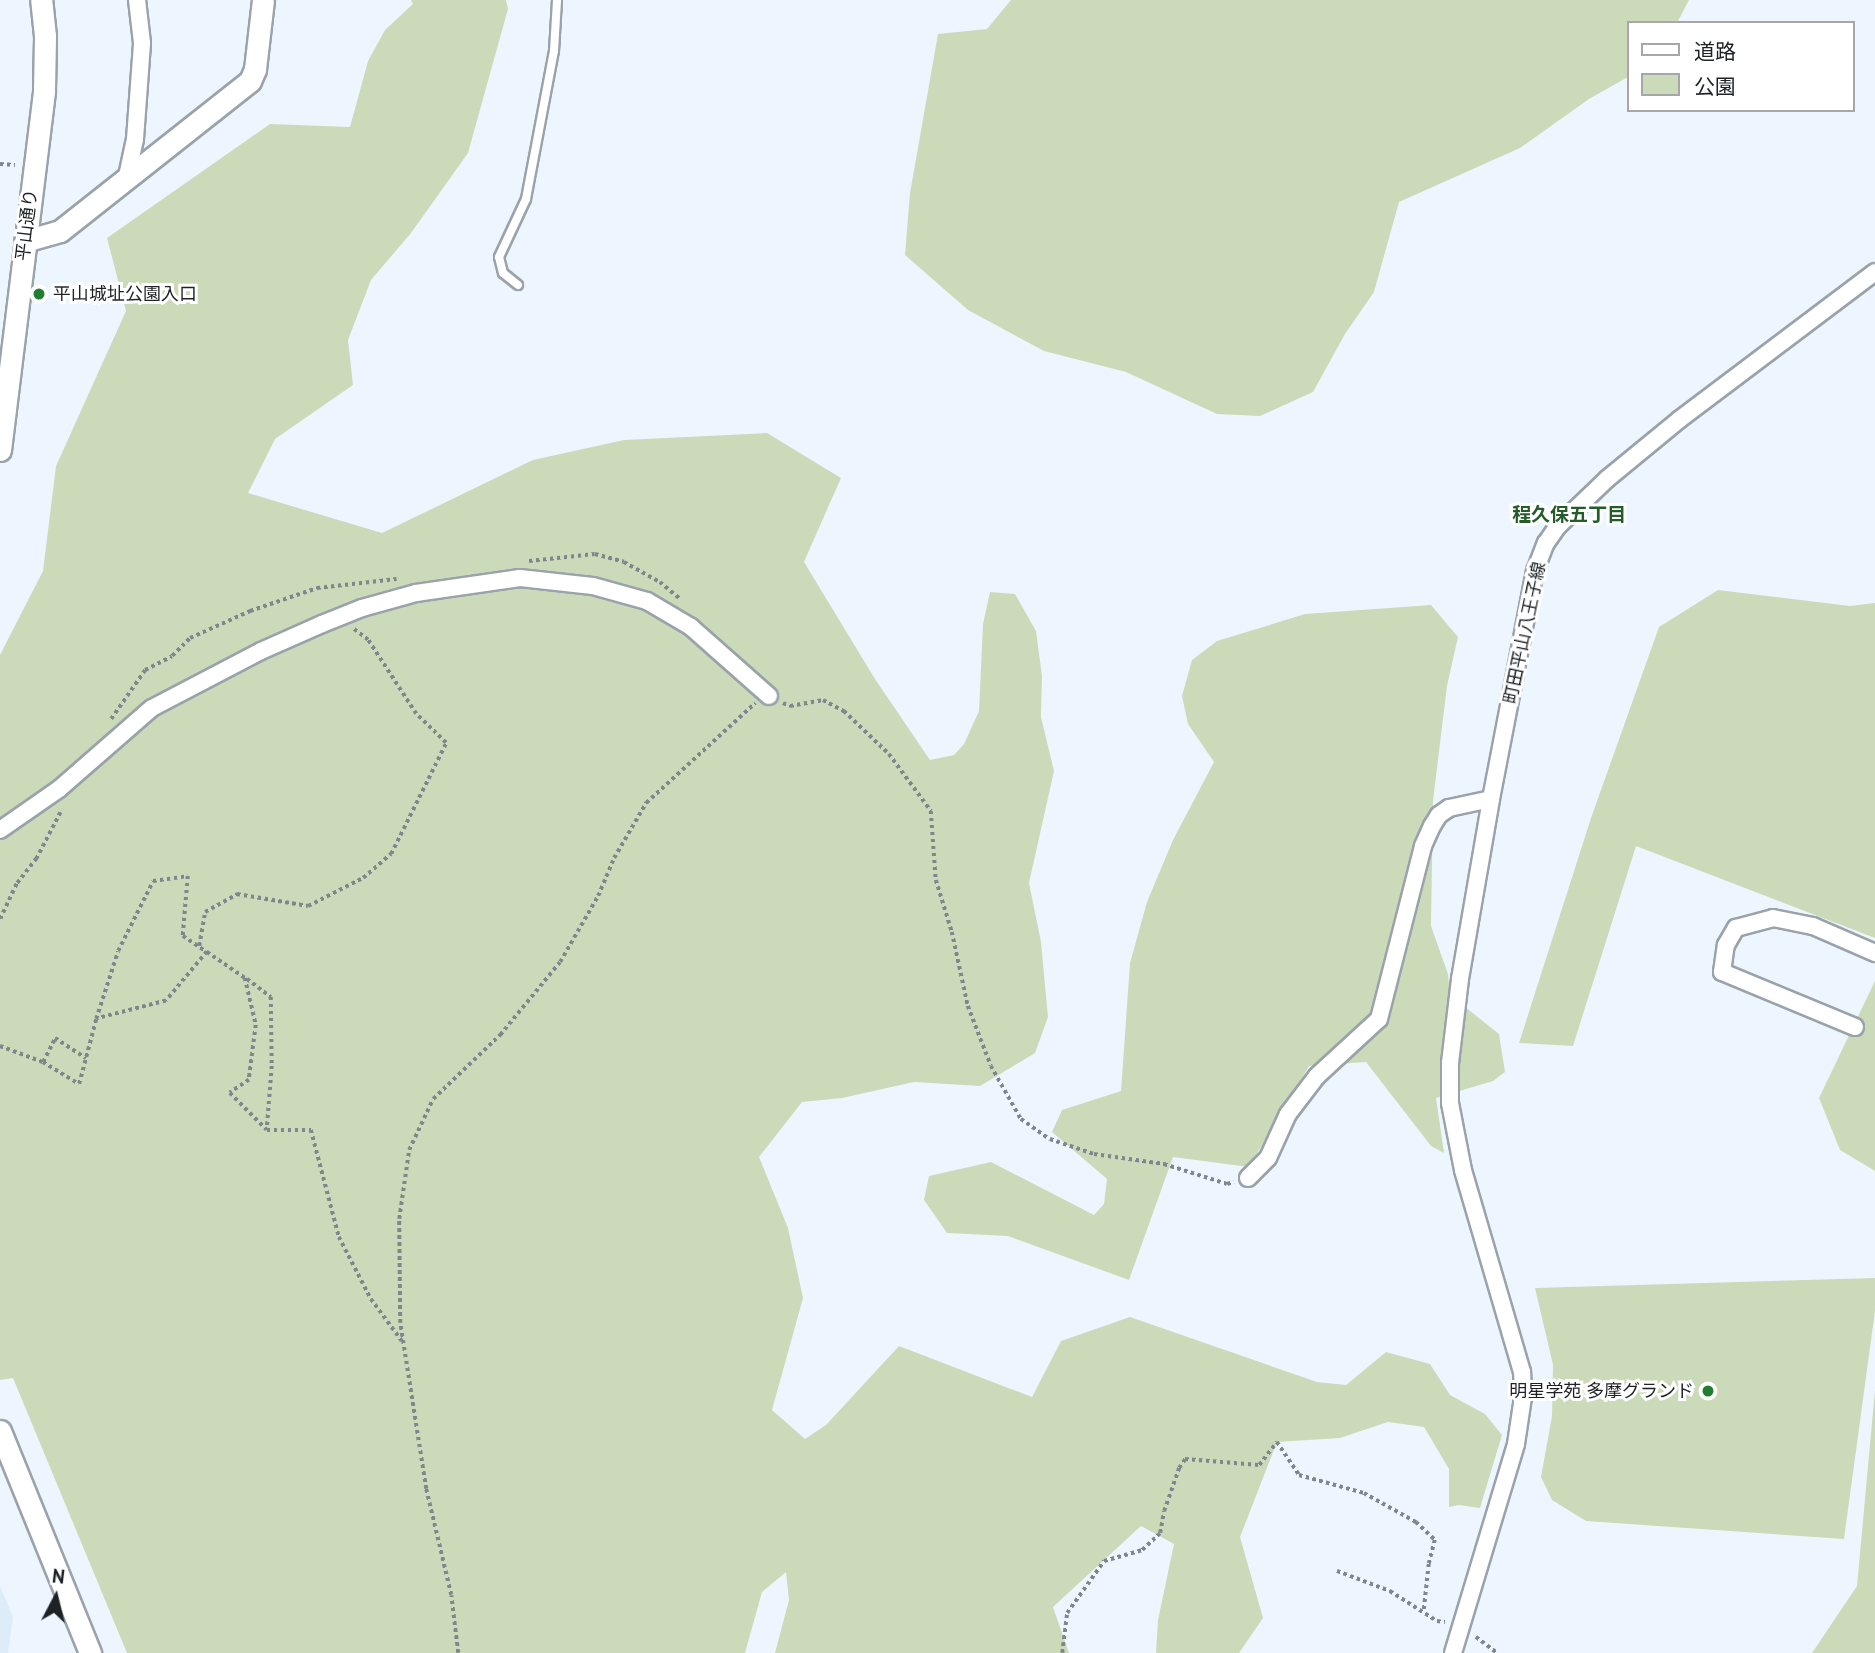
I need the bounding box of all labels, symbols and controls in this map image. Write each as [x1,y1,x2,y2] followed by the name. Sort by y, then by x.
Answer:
[1626,21,1854,112] legend
[1694,38,1736,65] text: 道路
[1694,73,1736,100] text: 公園
[12,188,42,262] street label: 平山通り
[53,283,197,305] place label: 平山城址公園入口
[31,286,47,302] marker: 平山城址公園入口
[1512,504,1626,526] district label: 程久保五丁目
[1499,560,1551,706] street label: 町田平山八王子線
[1509,1380,1694,1402] place label: 明星学苑 多摩グランド
[1700,1383,1716,1399] marker: 明星学苑 多摩グランド
[21,1562,91,1632] north arrow
[51,1563,66,1589] text: N

